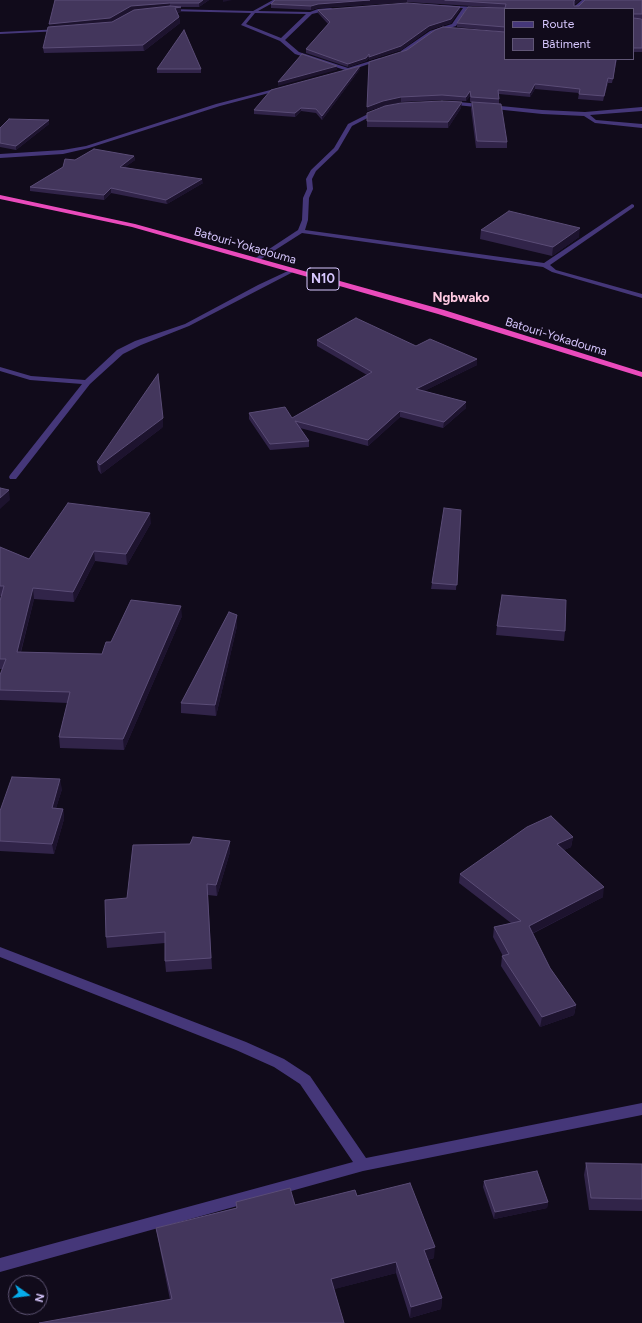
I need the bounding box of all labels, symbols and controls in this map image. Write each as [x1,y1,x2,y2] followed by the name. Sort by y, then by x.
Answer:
[504,8,634,60] legend
[542,17,574,31] text: Route
[542,37,591,51] text: Bâtiment
[192,225,298,267] street label: Batouri-Yokadouma
[307,268,339,290] road number: N10
[432,290,490,306] district label: Ngbwako
[503,315,609,359] street label: Batouri-Yokadouma
[8,1275,48,1315] north arrow
[32,1292,46,1303] text: N

